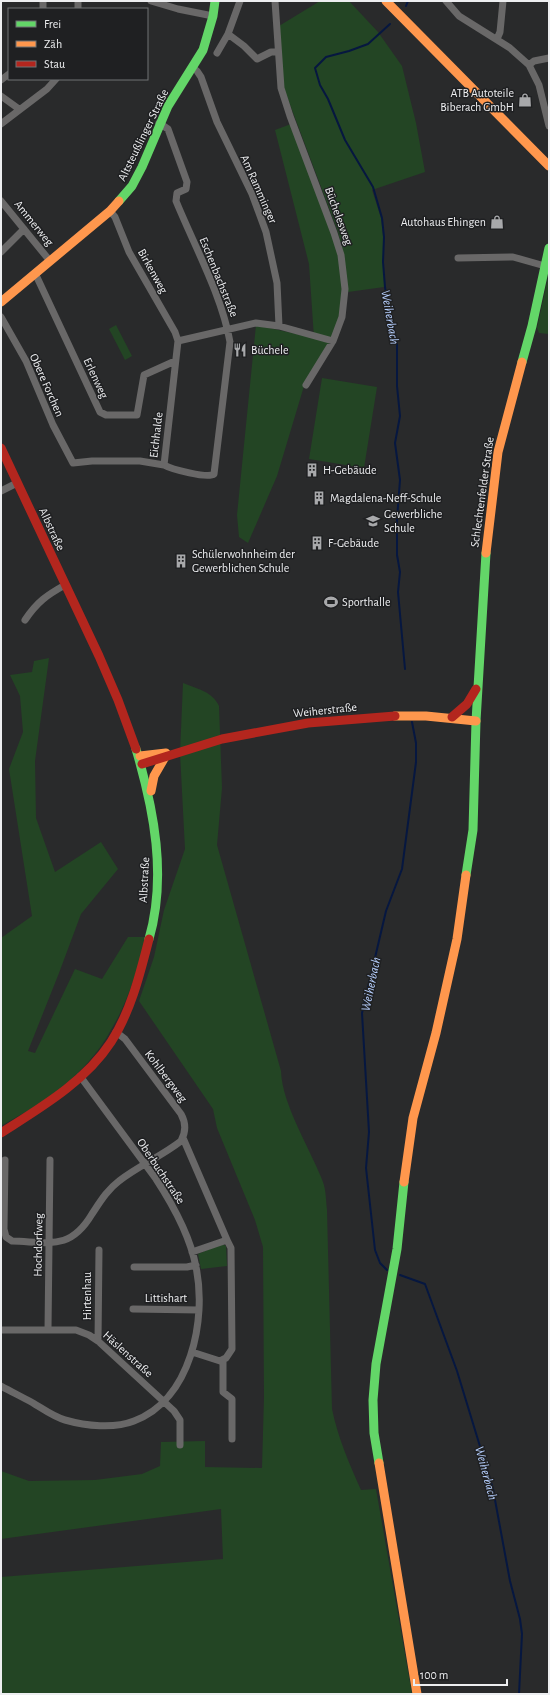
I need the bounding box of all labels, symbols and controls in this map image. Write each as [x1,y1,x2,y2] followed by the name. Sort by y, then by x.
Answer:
[8,8,148,80] legend
[44,18,61,30] text: Frei
[44,38,62,50] text: Zäh
[44,58,65,70] text: Stau
[116,87,170,183] street label: Altsteußlinger Straße
[440,87,514,113] place label: ATB Autoteile Biberach GmbH
[517,92,533,108] shop icon: ATB Autoteile Biberach GmbH
[239,153,280,225] street label: Am Ramminger
[323,185,355,247] street label: Büchelesweg
[12,198,56,248] street label: Ammerweg
[489,214,505,230] shop icon: Autohaus Ehingen
[401,216,486,228] place label: Autohaus Ehingen
[197,235,241,319] street label: Eschenbachstraße
[136,247,170,296] street label: Birkenweg
[378,289,401,346] water label: Weiherbach
[232,342,248,358] restaurant icon: Büchele
[251,344,288,356] place label: Büchele
[28,352,66,418] street label: Obere Forchen
[81,356,111,400] street label: Erlenweg
[147,411,165,459] street label: Eichhalde
[468,436,496,548] street label: Schlechtenfelder Straße
[304,462,320,478] building icon: H-Gebäude
[323,464,377,476] place label: H-Gebäude
[311,490,327,506] building icon: Magdalena-Neff-Schule
[330,492,441,504] place label: Magdalena-Neff-Schule
[37,506,67,552] street label: Albstraße
[384,508,442,534] place label: Gewerbliche Schule
[365,513,381,529] school or university icon: Gewerbliche Schule
[309,535,325,551] building icon: F-Gebäude
[328,537,379,549] place label: F-Gebäude
[192,548,295,574] place label: Schülerwohnheim der Gewerblichen Schule
[173,553,189,569] building icon: Schülerwohnheim der Gewerblichen Schule
[323,594,339,610] sports icon: Sporthalle
[342,596,391,608] place label: Sporthalle
[293,701,357,719] street label: Weiherstraße
[137,857,151,903] street label: Albstraße
[359,956,384,1013] water label: Weiherbach
[143,1048,190,1104] street label: Kohlbergweg
[135,1136,187,1206] street label: Oberbuchstraße
[31,1213,45,1277] street label: Hochdorfweg
[81,1272,93,1320] street label: Hirtenhau
[145,1292,187,1304] street label: Littishart
[101,1329,155,1379] street label: Häslenstraße
[472,1445,499,1502] water label: Weiherbach
[414,1661,507,1687] scale bar
[420,1669,448,1681] text: 100 m

